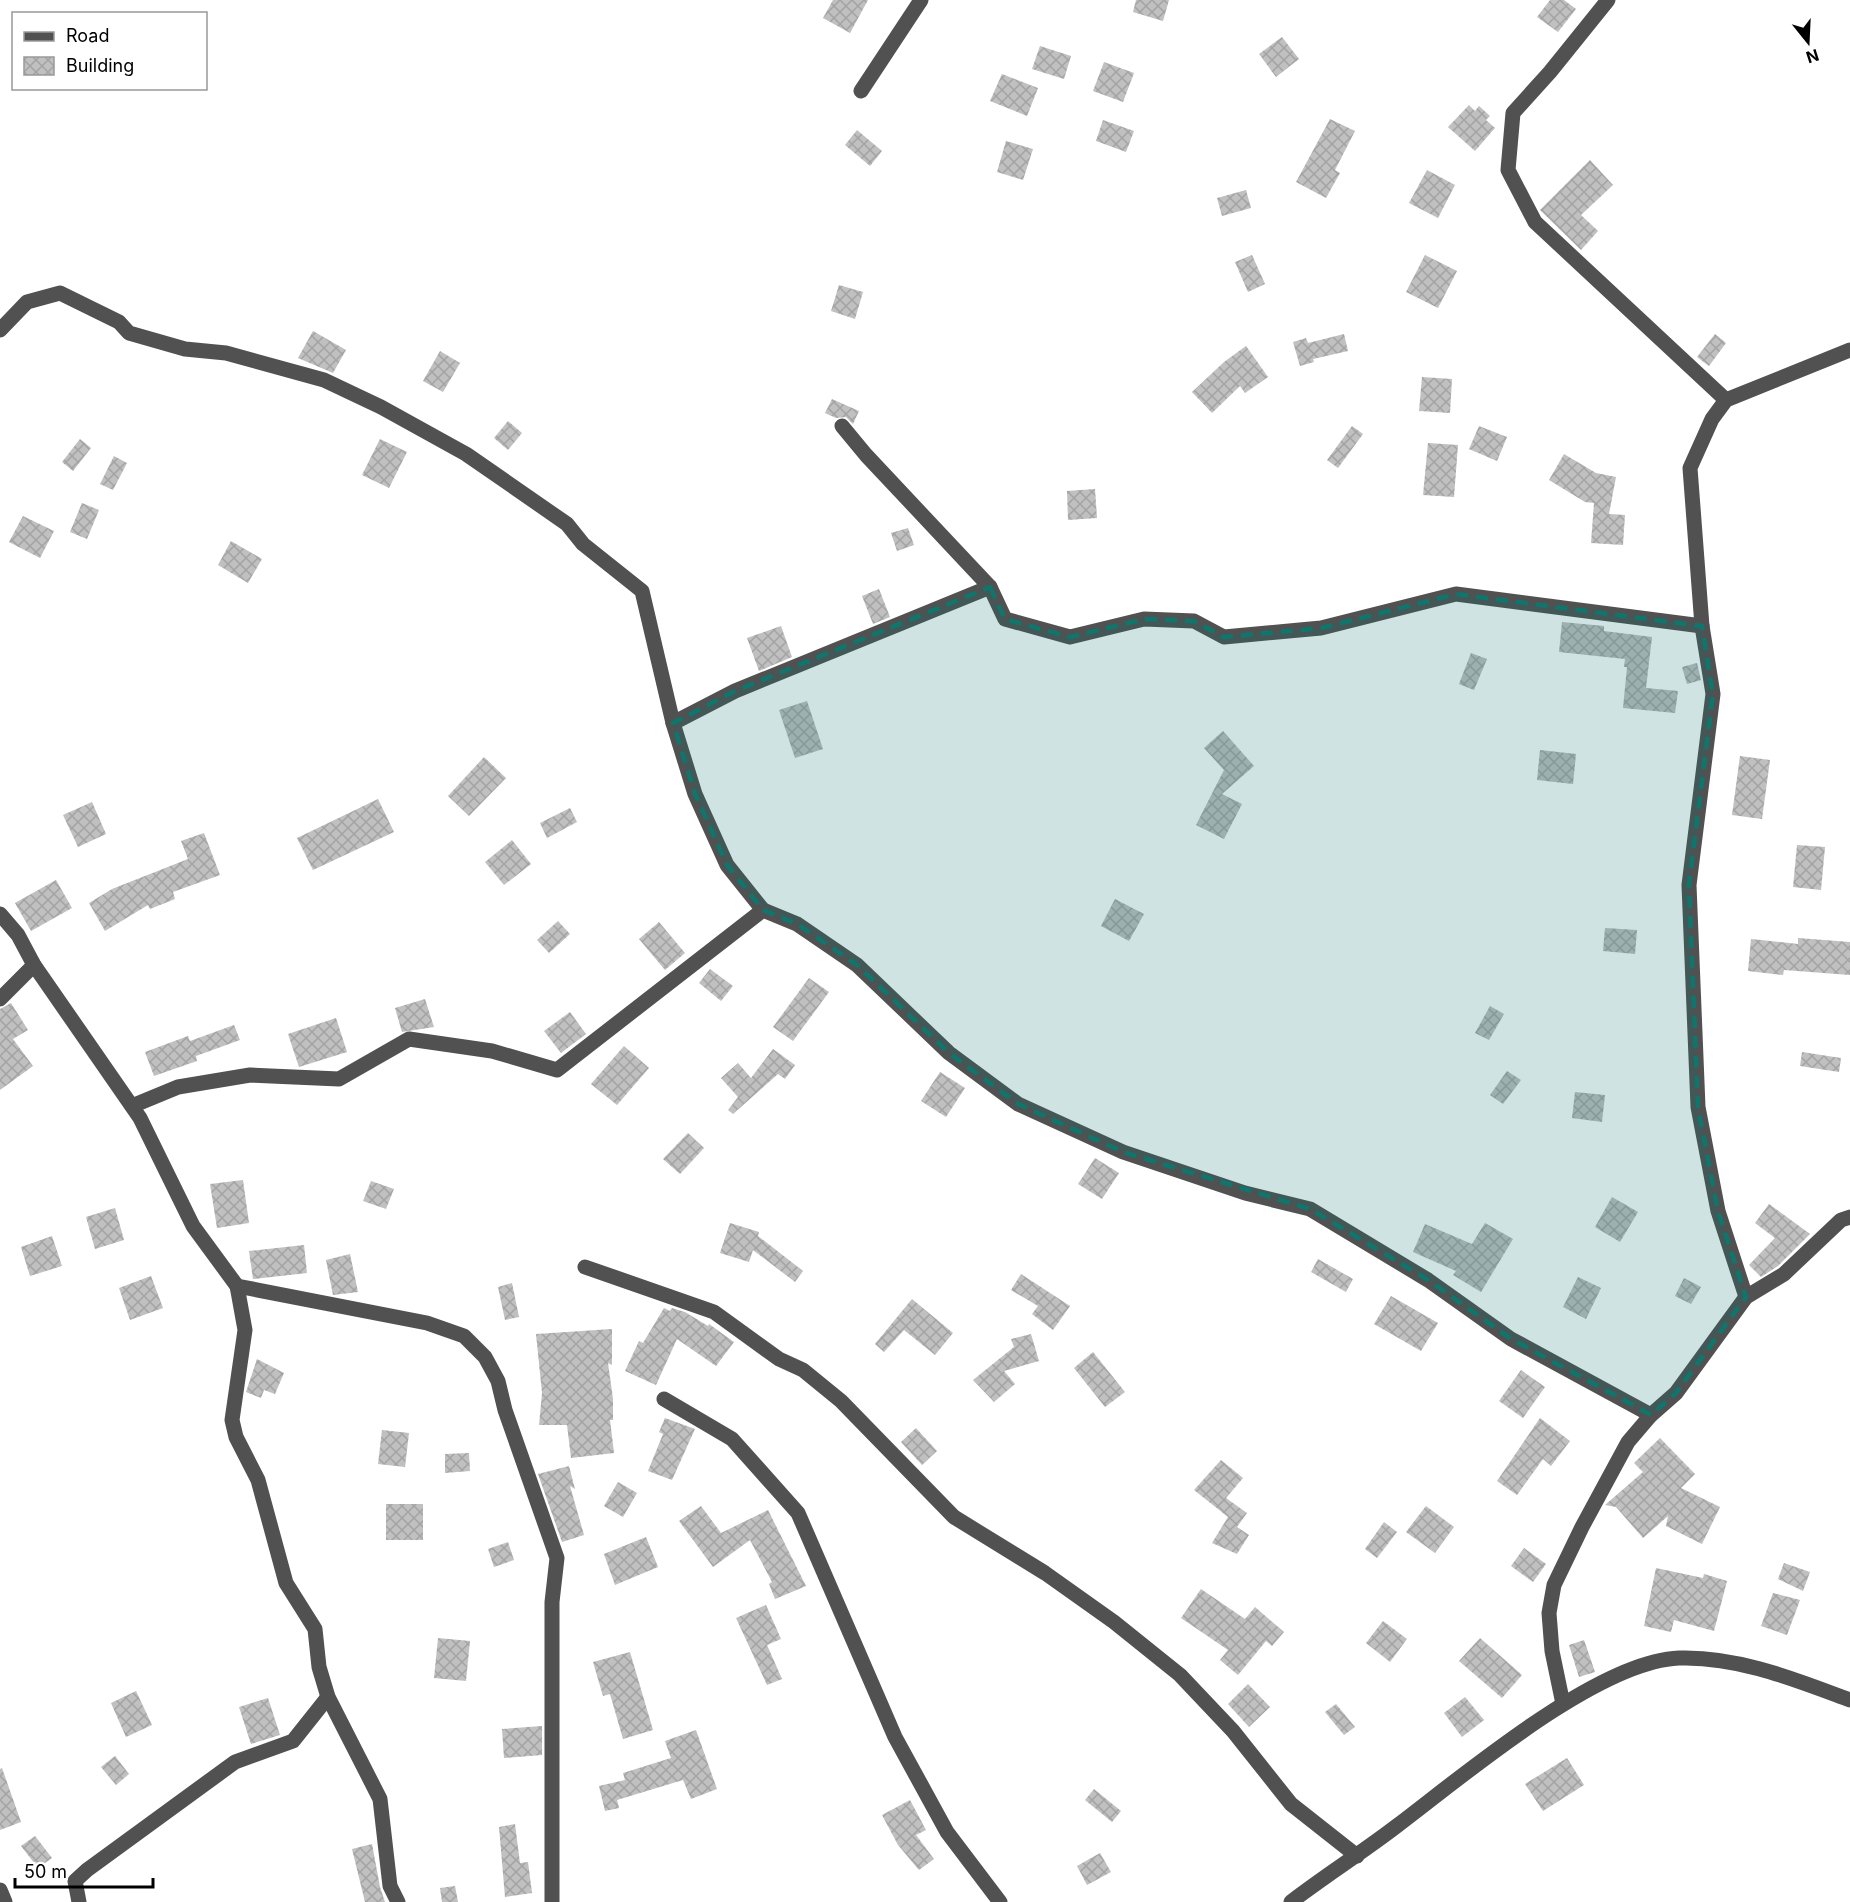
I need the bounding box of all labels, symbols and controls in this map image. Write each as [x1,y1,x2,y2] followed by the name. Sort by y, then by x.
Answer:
[12,12,207,90] legend
[1778,12,1838,72] north arrow
[66,25,109,46] text: Road
[1804,45,1822,68] text: N
[66,55,134,76] text: Building
[15,1851,153,1889] scale bar
[24,1861,67,1882] text: 50 m

